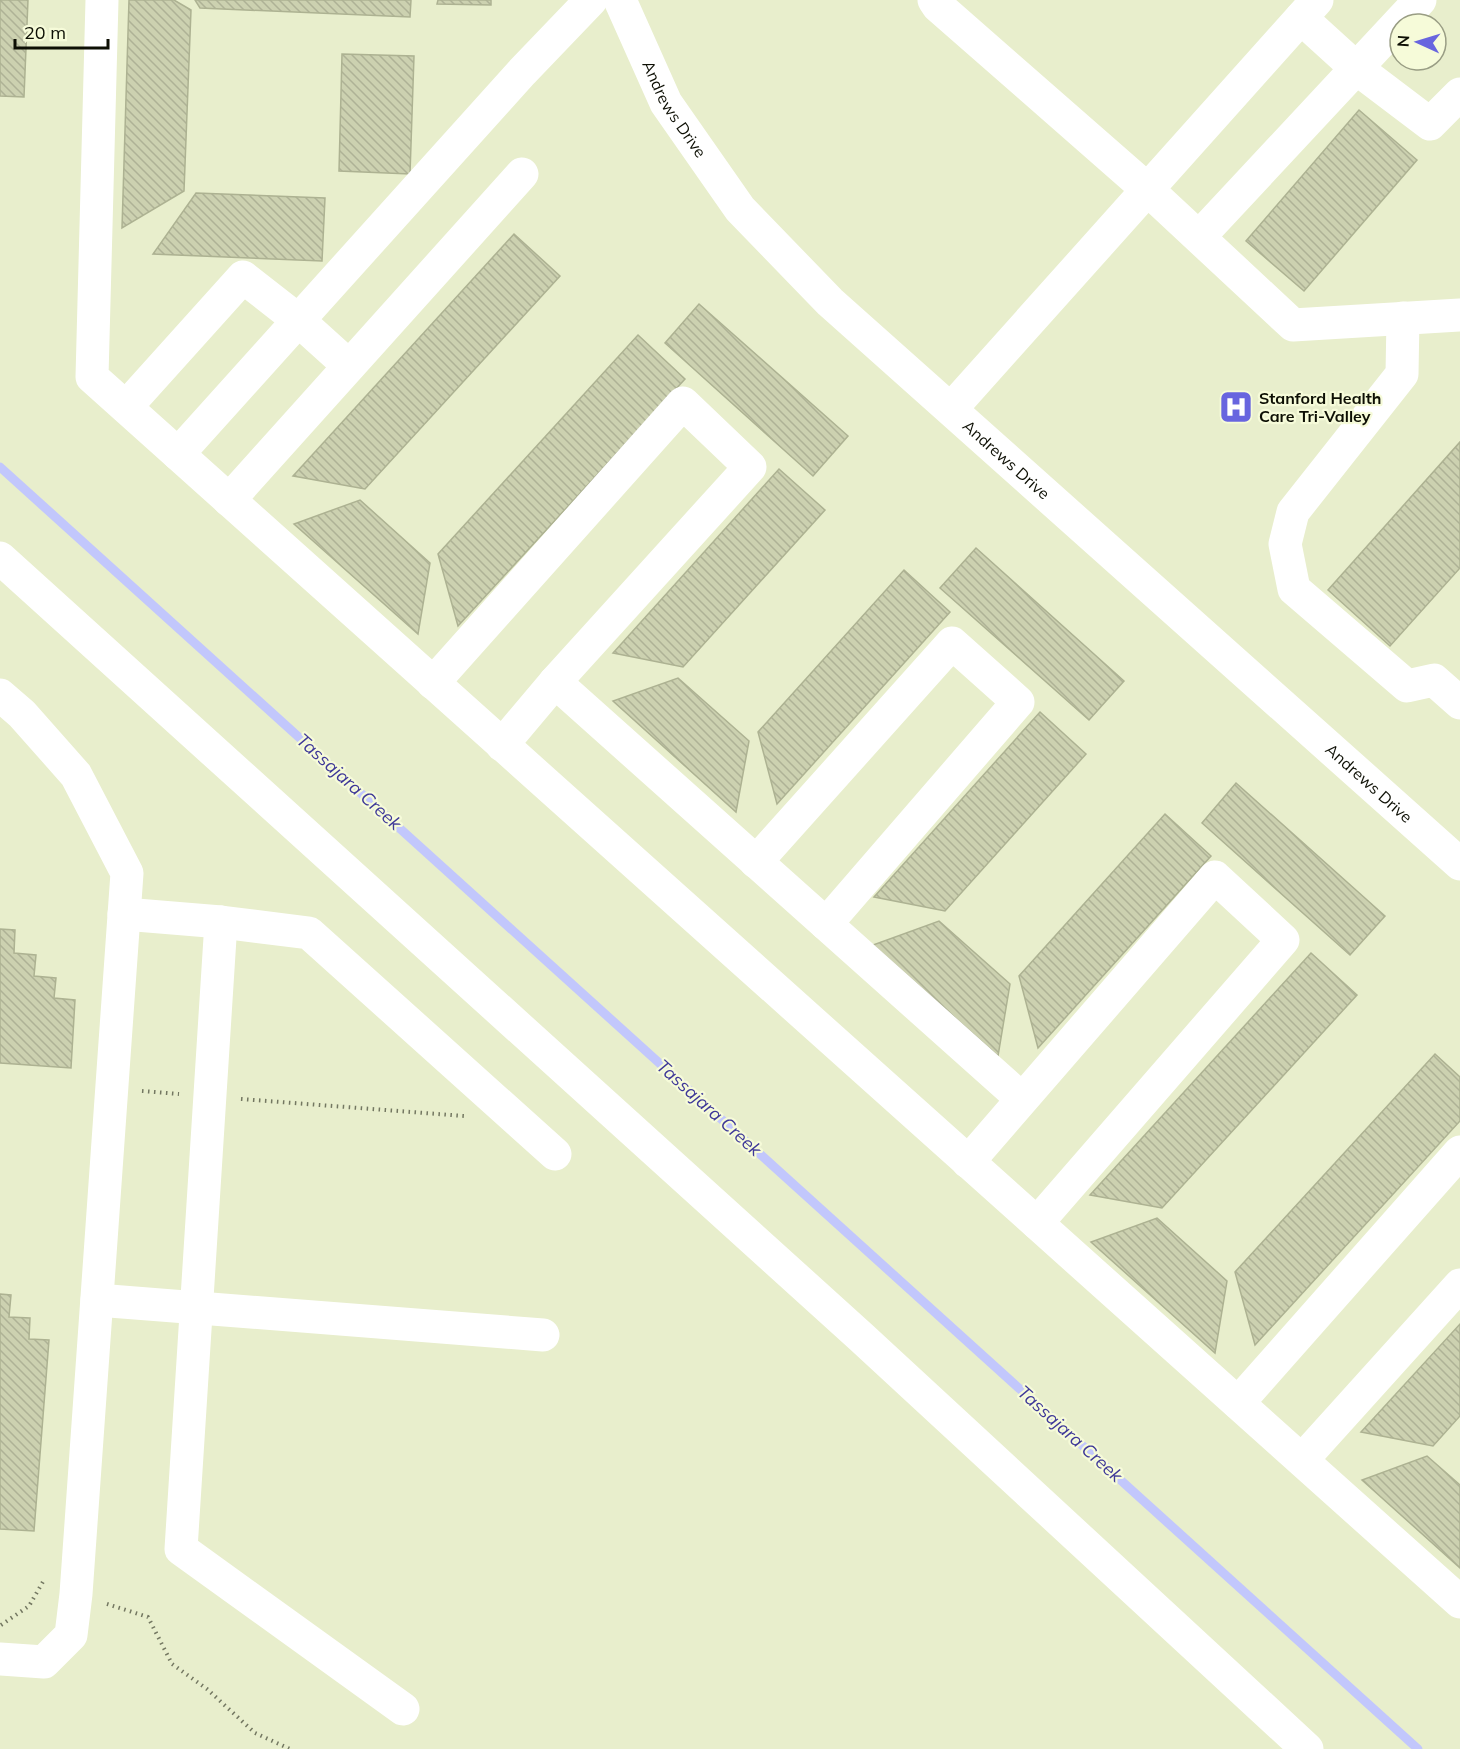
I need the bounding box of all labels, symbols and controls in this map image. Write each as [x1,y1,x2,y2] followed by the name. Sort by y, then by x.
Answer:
[15,12,108,50] scale bar
[1388,12,1448,72] north arrow
[24,21,66,44] text: 20 m
[1393,34,1413,48] text: N
[638,57,711,161] street label: Andrews Drive
[1259,388,1381,426] place label: Stanford Health Care Tri-Valley
[1218,389,1254,425] hospital icon: Stanford Health Care Tri-Valley
[959,415,1054,503] street label: Andrews Drive
[292,728,407,835] water label: Tassajara Creek
[1322,739,1417,827] street label: Andrews Drive
[652,1054,767,1161] water label: Tassajara Creek
[1013,1380,1128,1487] water label: Tassajara Creek

